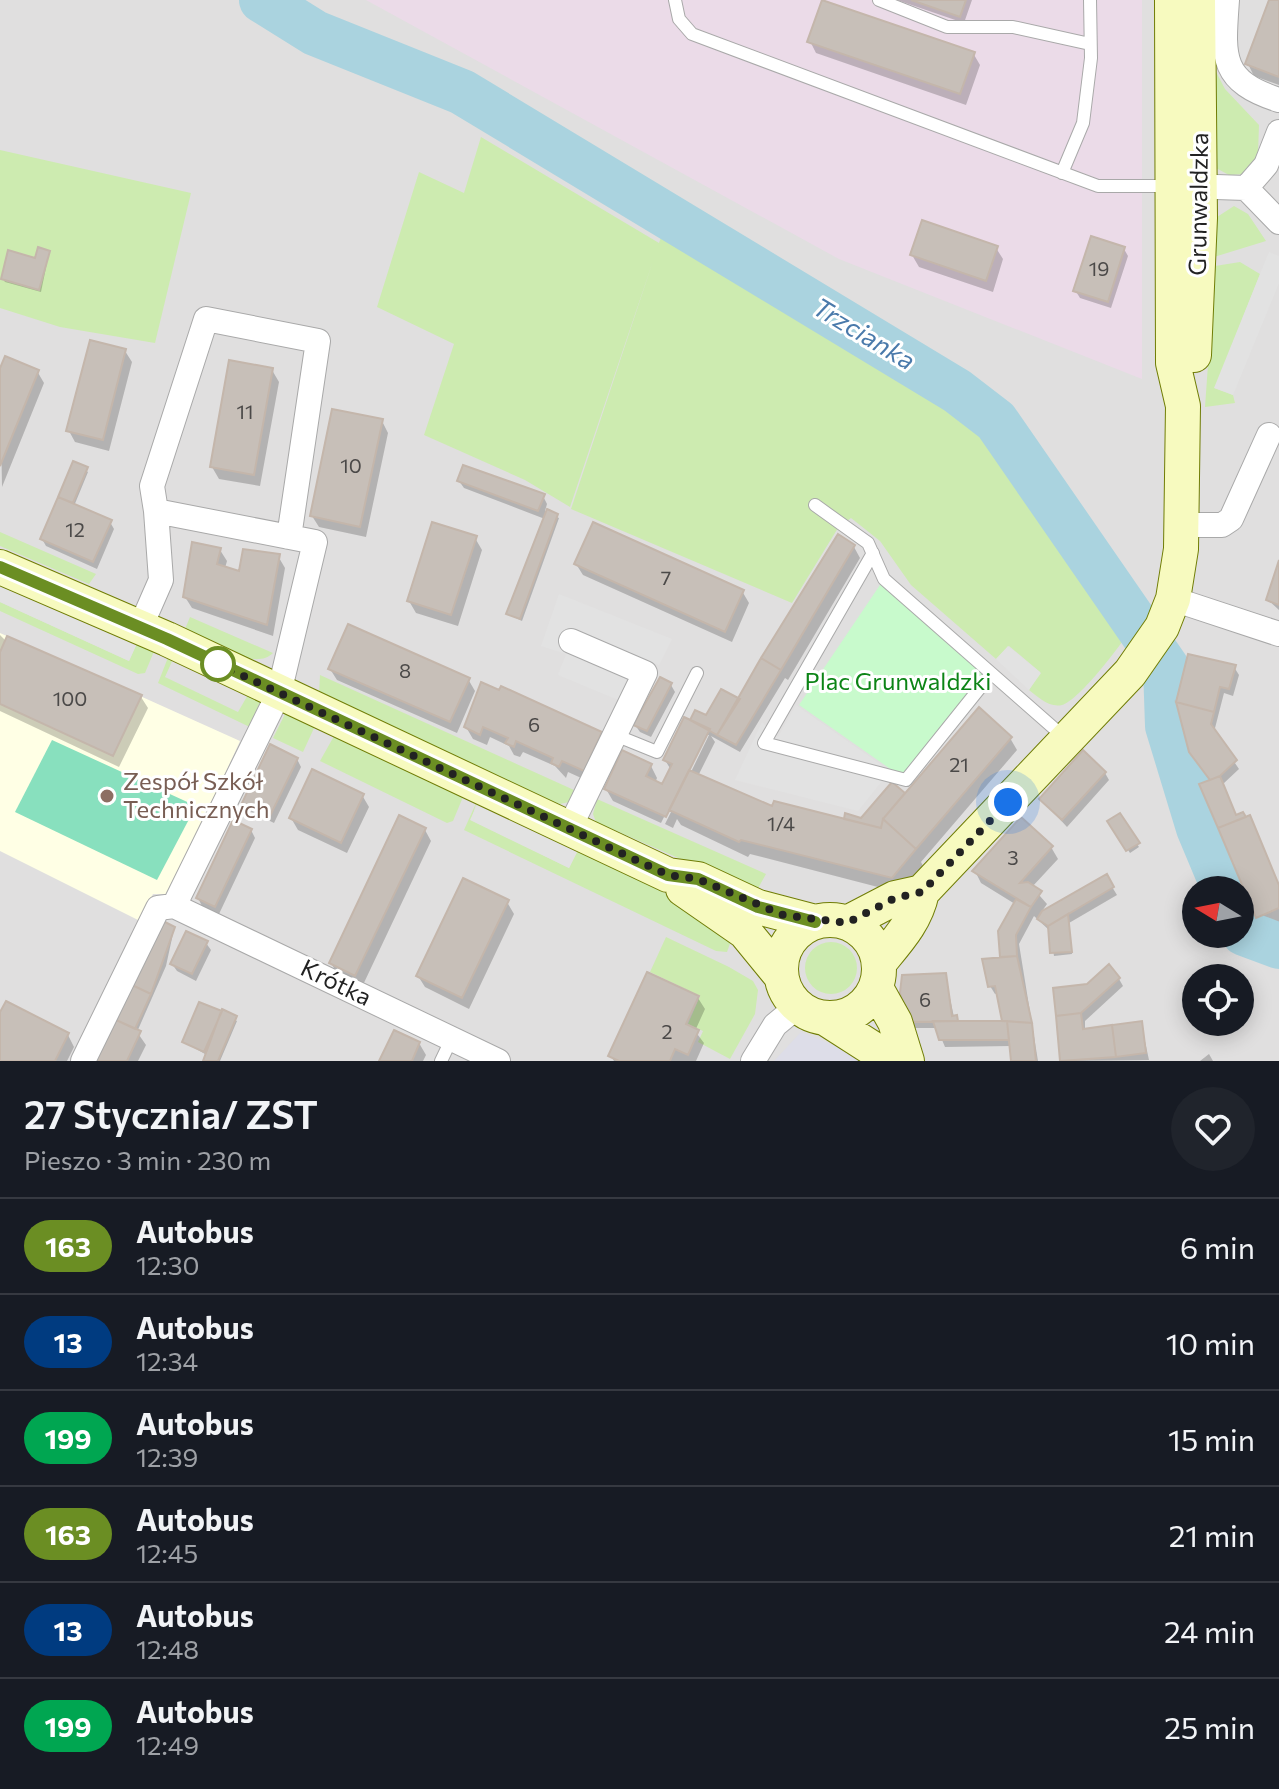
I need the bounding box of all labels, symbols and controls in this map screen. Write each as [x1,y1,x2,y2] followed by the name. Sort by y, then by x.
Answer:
[1182,132,1213,276] street label: Grunwaldzka
[1089,256,1109,280] house number: 19
[808,290,921,375] water label: Trzcianka
[236,399,254,423] house number: 11
[340,453,362,477] house number: 10
[65,517,85,541] house number: 12
[661,565,671,589] house number: 7
[201,647,235,681] unlabelled marker
[399,658,411,682] house number: 8
[805,666,991,695] park label: Plac Grunwaldzki
[53,686,87,710] house number: 100
[528,712,540,736] house number: 6
[949,752,969,776] house number: 21
[123,766,270,823] place label: Zespół Szkół Technicznych
[988,782,1028,822] your location
[98,787,116,805] marker: Zespół Szkół Technicznych
[767,811,795,835] house number: 1/4
[1007,845,1019,869] house number: 3
[1182,876,1254,948] north arrow
[1182,876,1254,1036] map controls
[297,952,377,1011] street label: Krótka
[1182,964,1254,1036] button: locate
[919,987,931,1011] house number: 6
[661,1019,673,1043] house number: 2
[1171,1087,1255,1171] button: heart
[24,1090,318,1137] text: 27 Stycznia/ ZST
[24,1144,271,1175] text: Pieszo · 3 min · 230 m
[136,1212,254,1249] text: Autobus
[1180,1228,1255,1265] text: 6 min
[45,1229,91,1263] text: 163
[136,1249,199,1280] text: 12:30
[136,1308,254,1345] text: Autobus
[1166,1324,1255,1361] text: 10 min
[54,1325,82,1359] text: 13
[136,1345,198,1376] text: 12:34
[136,1404,254,1441] text: Autobus
[1168,1420,1255,1457] text: 15 min
[44,1421,92,1455] text: 199
[136,1441,198,1472] text: 12:39
[136,1500,254,1537] text: Autobus
[1169,1516,1255,1553] text: 21 min
[45,1517,91,1551] text: 163
[136,1537,198,1568] text: 12:45
[136,1596,254,1633] text: Autobus
[1164,1612,1255,1649] text: 24 min
[54,1613,82,1647] text: 13
[136,1633,199,1664] text: 12:48
[136,1692,254,1729] text: Autobus
[1164,1708,1255,1745] text: 25 min
[44,1709,92,1743] text: 199
[136,1729,199,1760] text: 12:49

